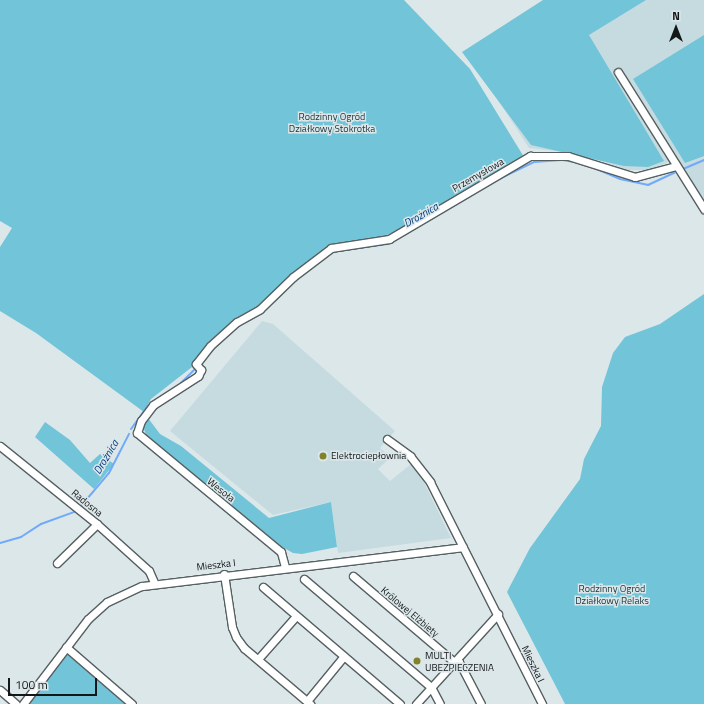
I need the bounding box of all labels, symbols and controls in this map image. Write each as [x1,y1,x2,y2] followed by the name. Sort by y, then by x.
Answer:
[656,8,696,48] north arrow
[672,8,680,24] text: N
[289,110,375,134] park label: Rodzinny Ogród Działkowy Stokrotka
[450,155,506,195] street label: Przemysłowa
[401,200,441,230] water label: Drożnica
[91,437,121,477] water label: Drożnica
[331,450,406,462] place label: Elektrociepłownia
[318,451,328,461] marker: Elektrociepłownia
[205,475,237,505] street label: Wesoła
[69,487,105,519] street label: Radosna
[196,557,236,573] street label: Mieszka I
[575,582,649,606] park label: Rodzinny Ogród Działkowy Relaks
[379,584,441,640] street label: Królowej Elżbiety
[519,644,547,684] street label: Mieszka I
[425,649,494,672] place label: MULTI UBEZPIECZENIA
[412,656,422,666] marker: MULTI UBEZPIECZENIA
[10,670,99,696] scale bar
[15,675,48,694] text: 100 m

